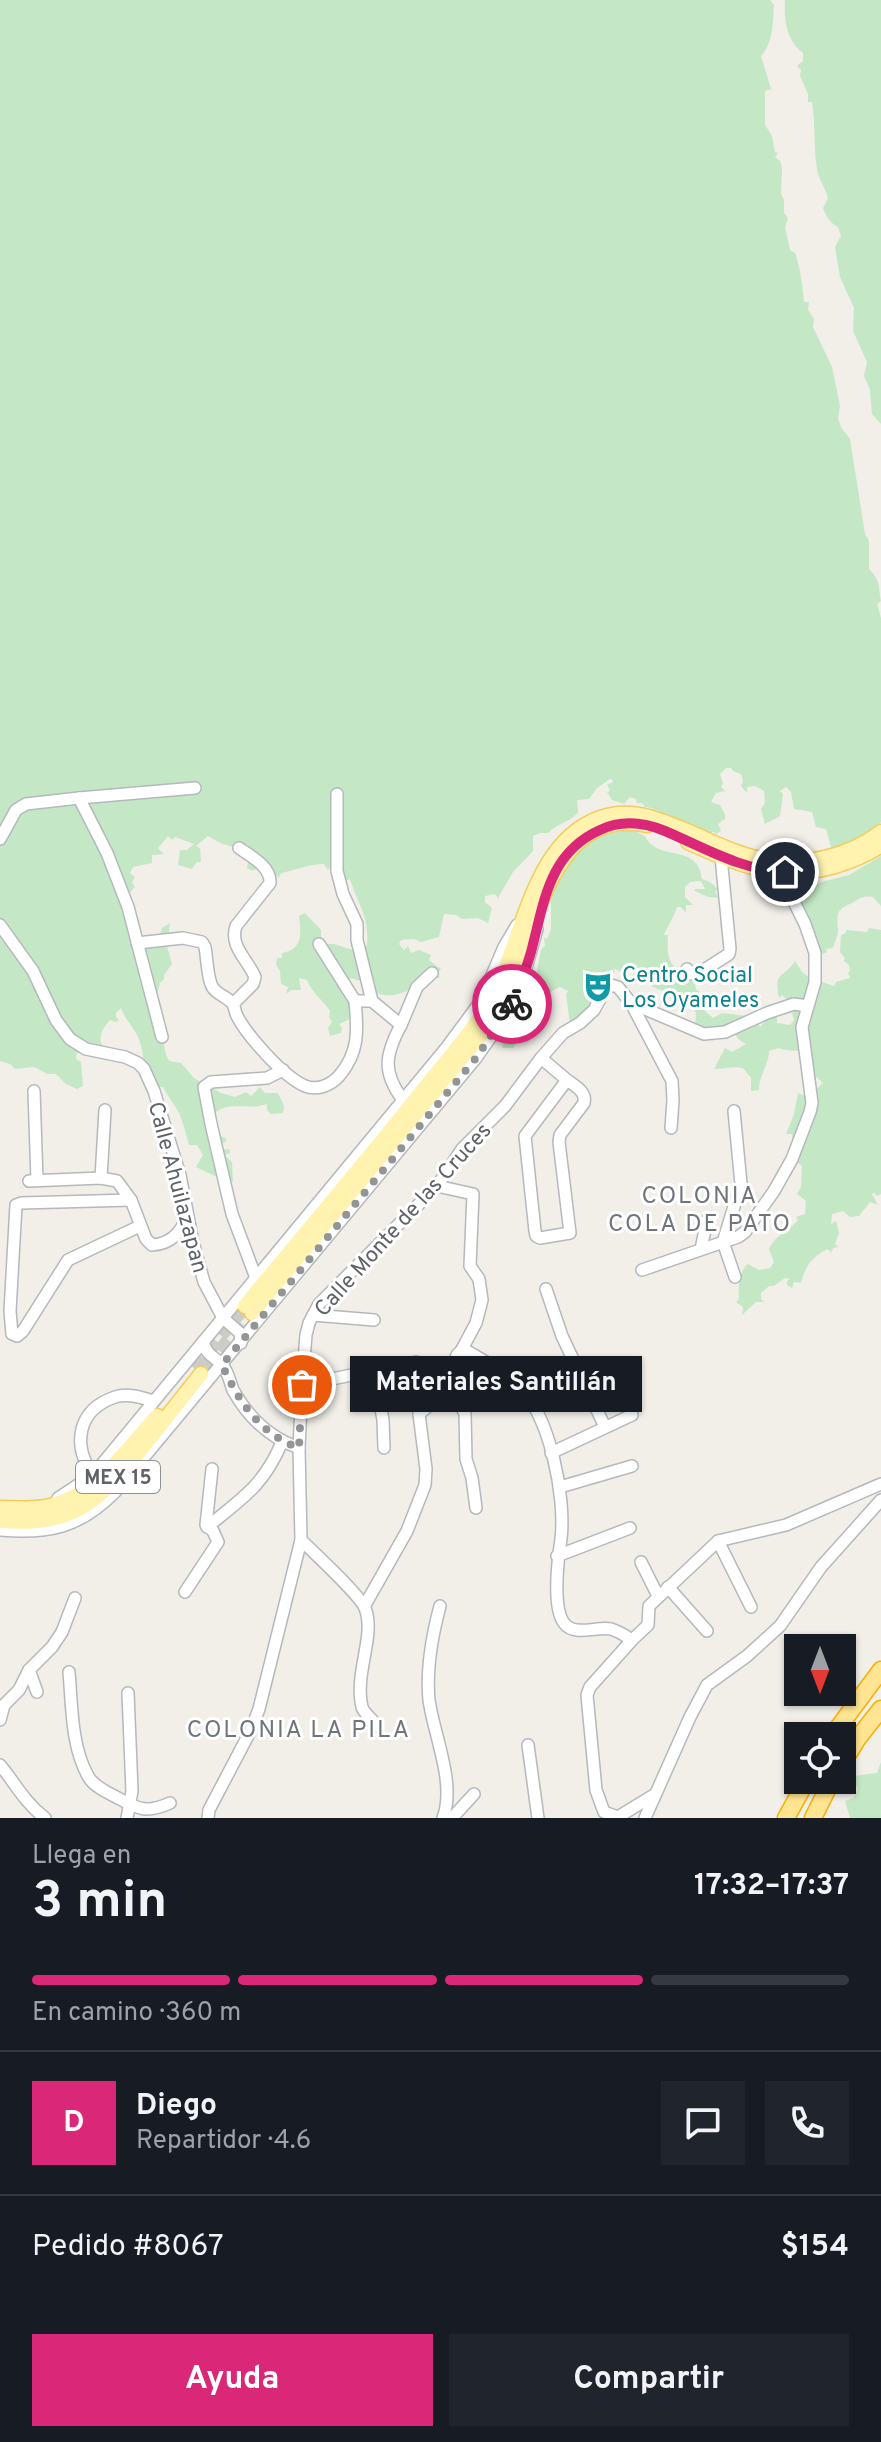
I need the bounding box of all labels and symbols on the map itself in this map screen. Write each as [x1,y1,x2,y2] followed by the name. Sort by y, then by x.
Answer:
[751,838,819,906] pin
[622,963,759,1015] place label: Centro Social Los Oyameles
[472,964,552,1044] courier
[581,970,615,1004] theatre icon: Centro Social Los Oyameles
[141,1099,212,1276] street label: Calle Ahuilazapan
[310,1118,498,1323] street label: Calle Monte de las Cruces
[608,1182,792,1240] district label: COLONIA COLA DE PATO
[268,1351,336,1419] pin
[350,1357,642,1413] callout: Materiales Santillán
[76,1461,160,1493] road number: MEX 15
[784,1634,856,1706] north arrow
[187,1716,411,1746] district label: COLONIA LA PILA

